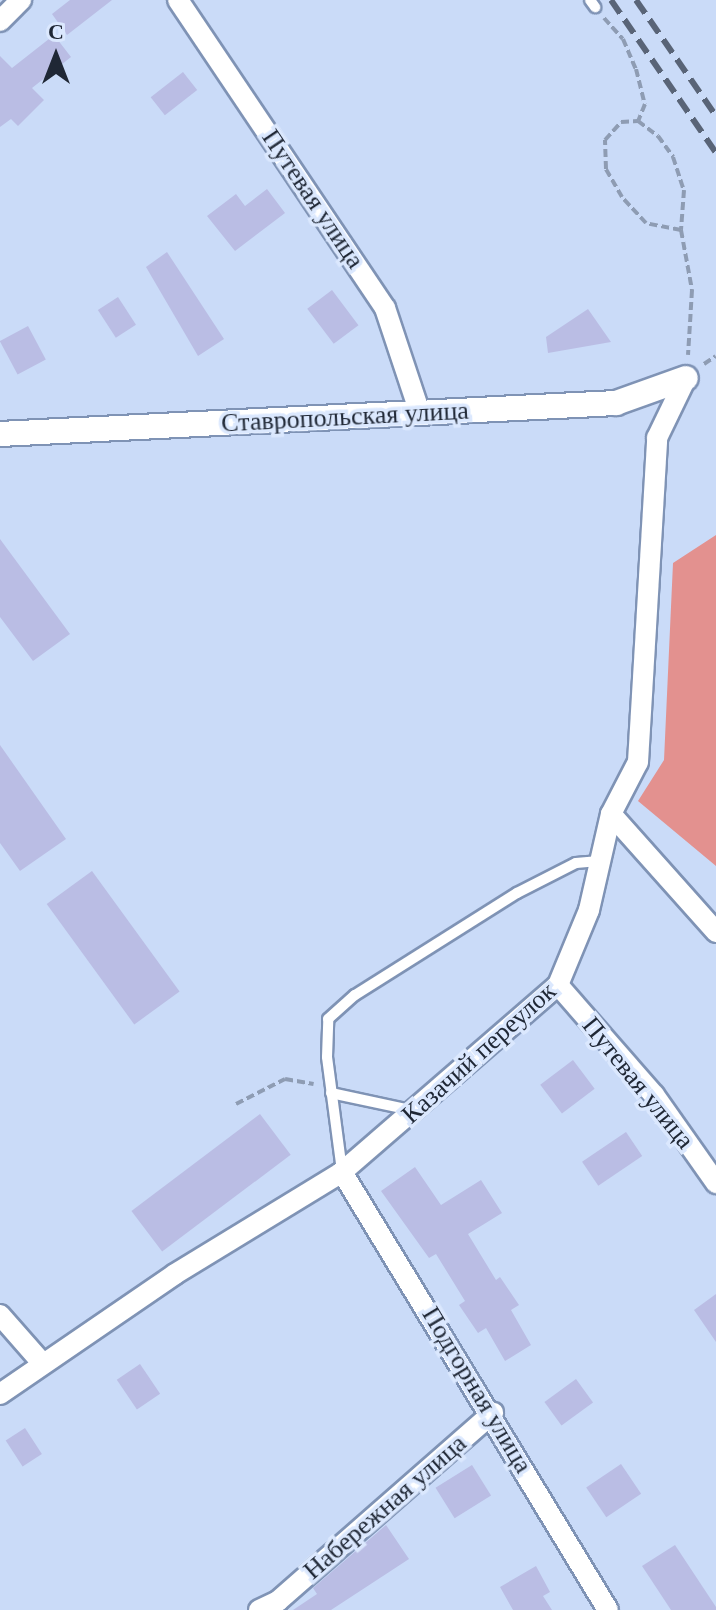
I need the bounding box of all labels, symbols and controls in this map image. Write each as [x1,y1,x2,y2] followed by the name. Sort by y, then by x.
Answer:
[16,16,96,96] north arrow
[48,19,64,44] text: С
[255,124,371,274] street label: Путевая улица
[220,395,470,439] street label: Ставропольская улица
[396,976,562,1130] street label: Казачий переулок
[575,1011,701,1155] street label: Путевая улица
[415,1301,539,1479] street label: Подгорная улица
[297,1428,473,1586] street label: Набережная улица

